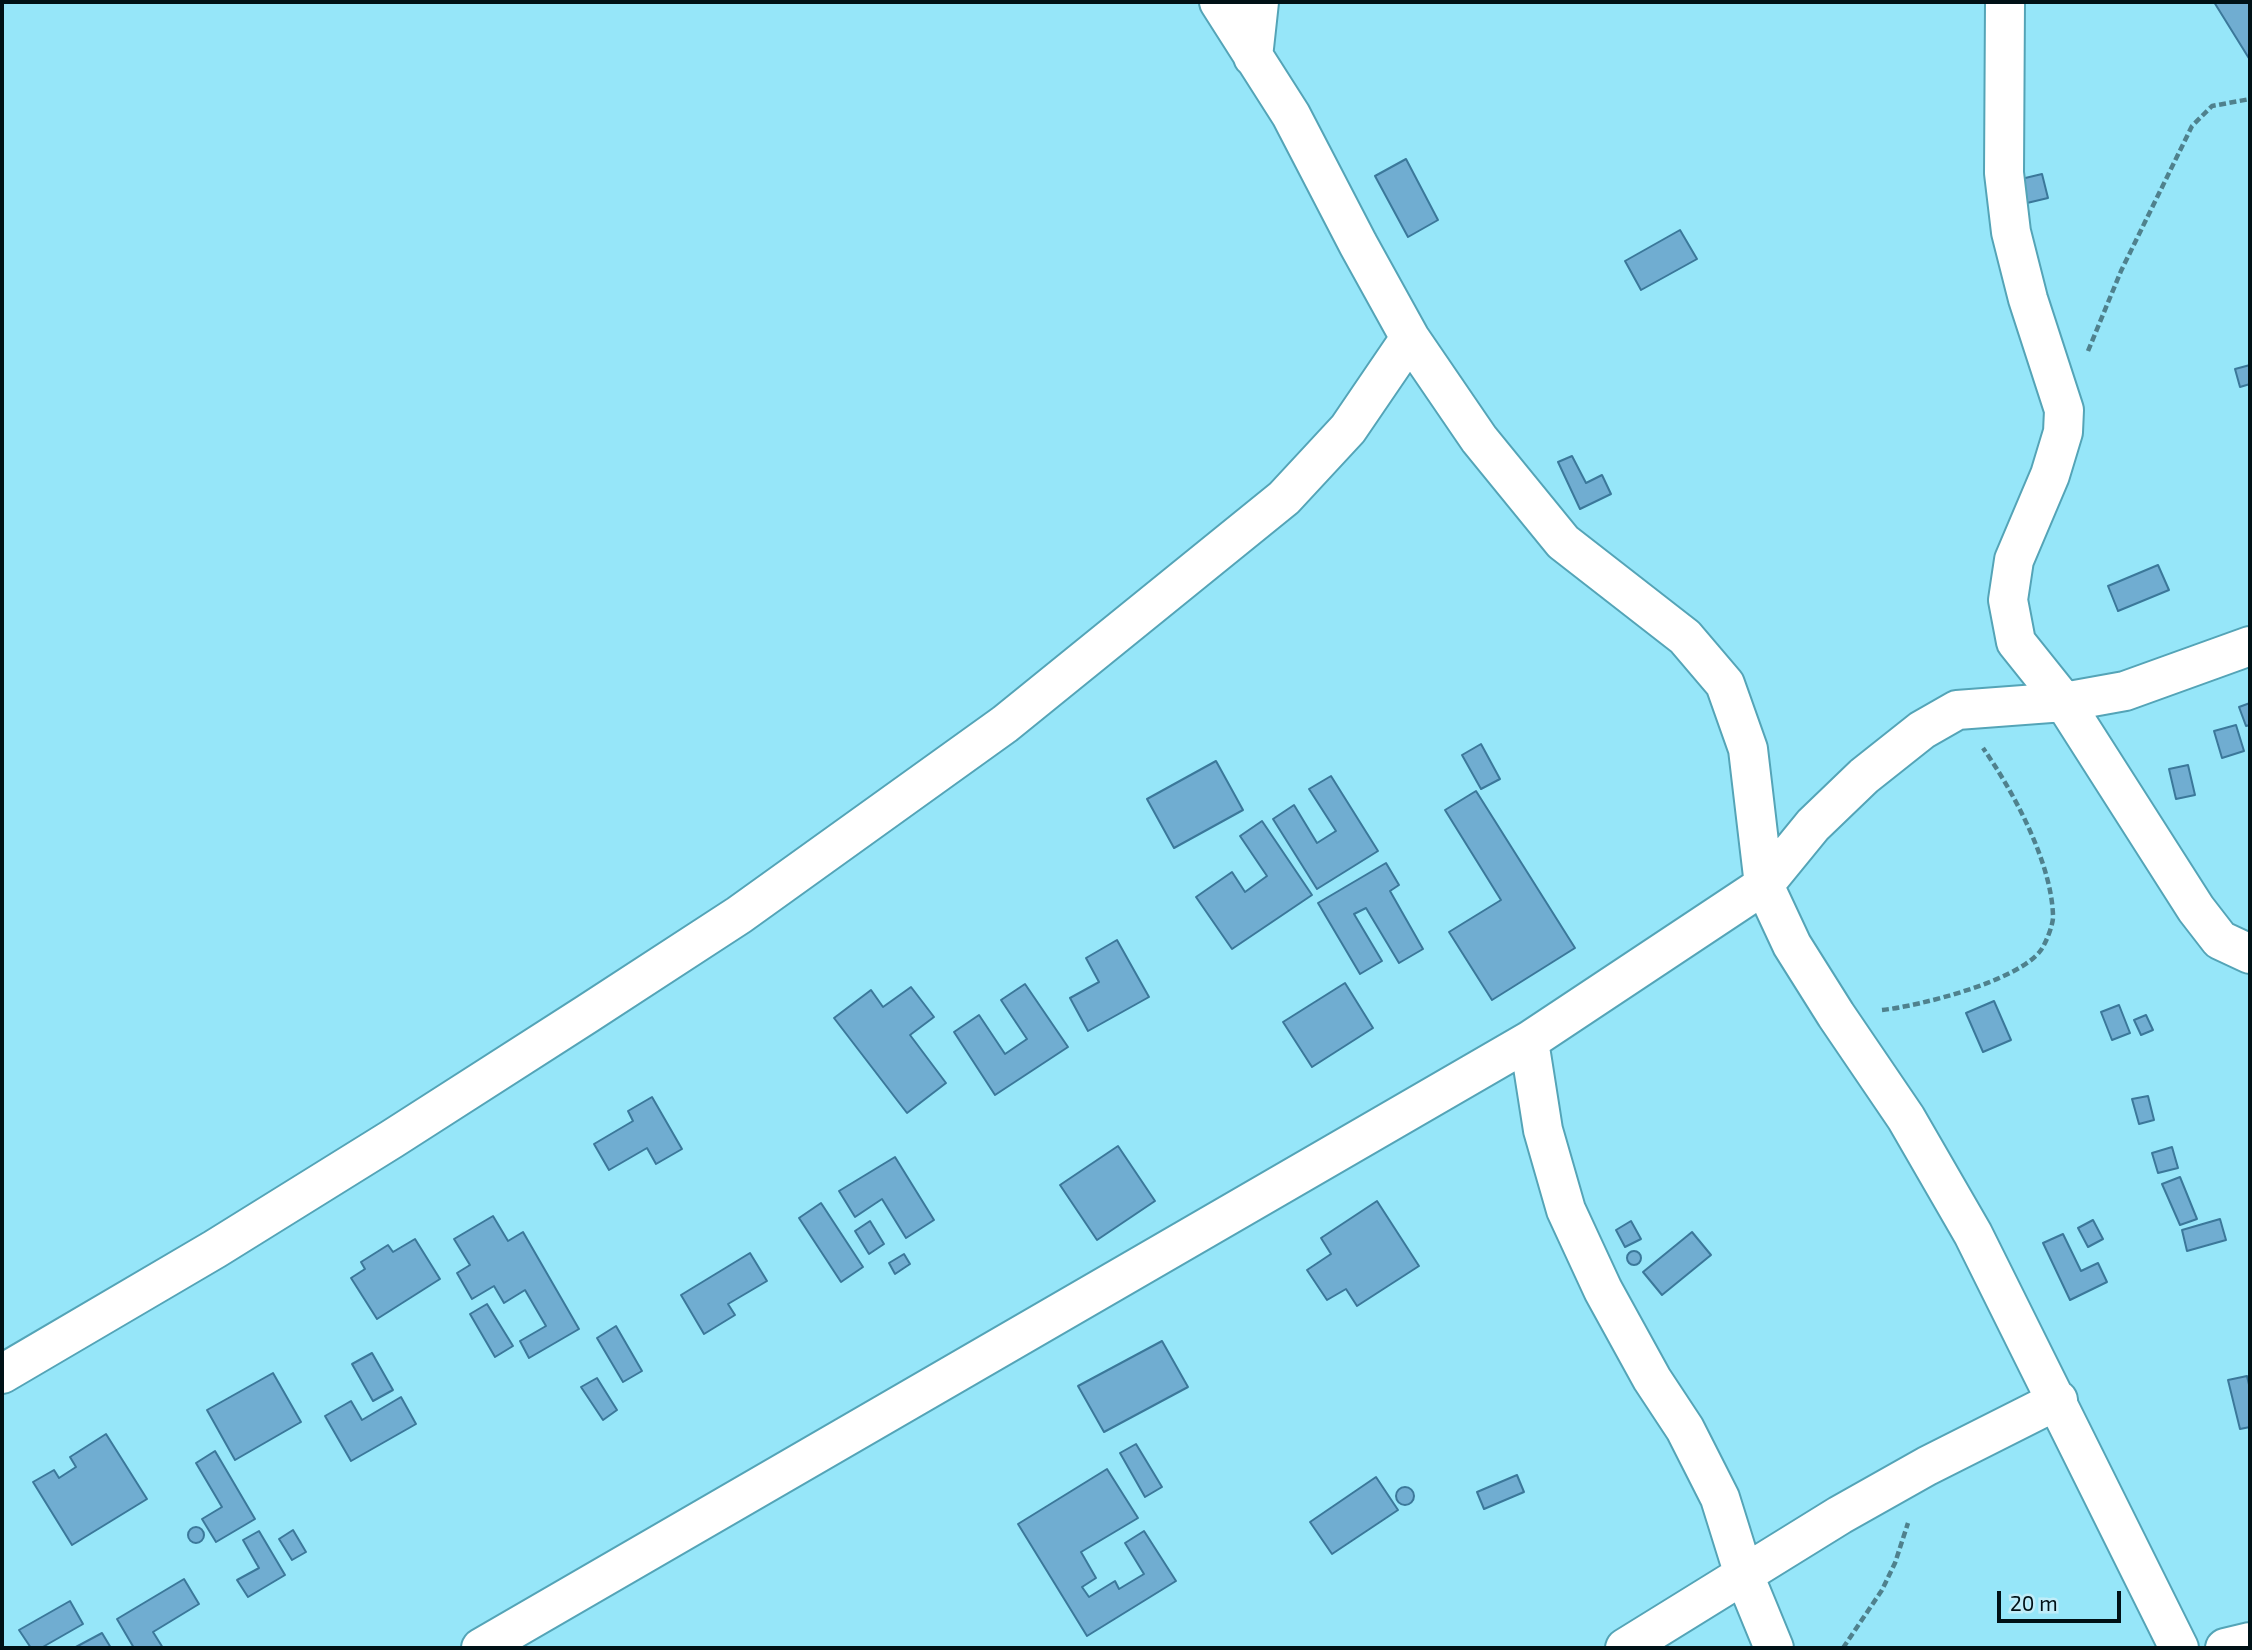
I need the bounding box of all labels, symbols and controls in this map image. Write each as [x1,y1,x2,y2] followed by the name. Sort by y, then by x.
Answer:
[2000,1576,2124,1620] scale bar
[2010,1590,2058,1615] text: 20 m

